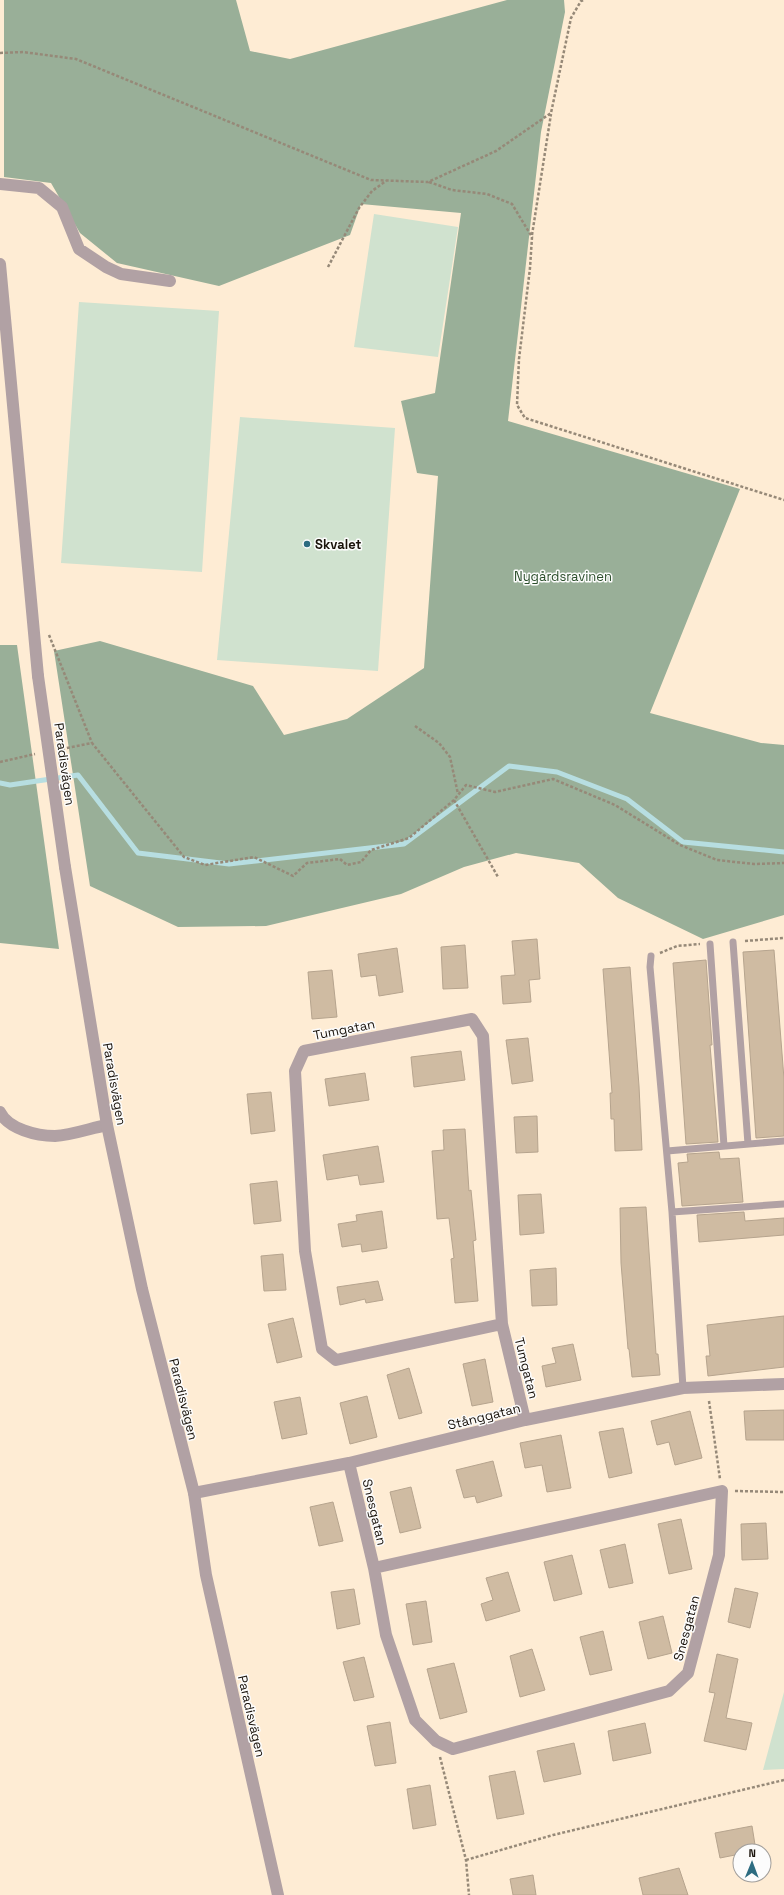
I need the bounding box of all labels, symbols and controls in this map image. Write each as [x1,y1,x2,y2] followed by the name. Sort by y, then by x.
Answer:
[315,536,361,553] place label: Skvalet
[302,539,312,549] marker: Skvalet
[514,568,612,585] park label: Nygårdsravinen
[50,722,79,807] street label: Paradisvägen
[312,1015,376,1044] street label: Tumgatan
[99,1042,130,1127] street label: Paradisvägen
[511,1336,542,1401] street label: Tumgatan
[165,1357,202,1442] street label: Paradisvägen
[446,1399,522,1434] street label: Stånggatan
[359,1477,390,1547] street label: Snesgatan
[670,1593,703,1663] street label: Snesgatan
[234,1674,269,1759] street label: Paradisvägen
[732,1843,772,1883] north arrow
[748,1846,756,1860] text: N

